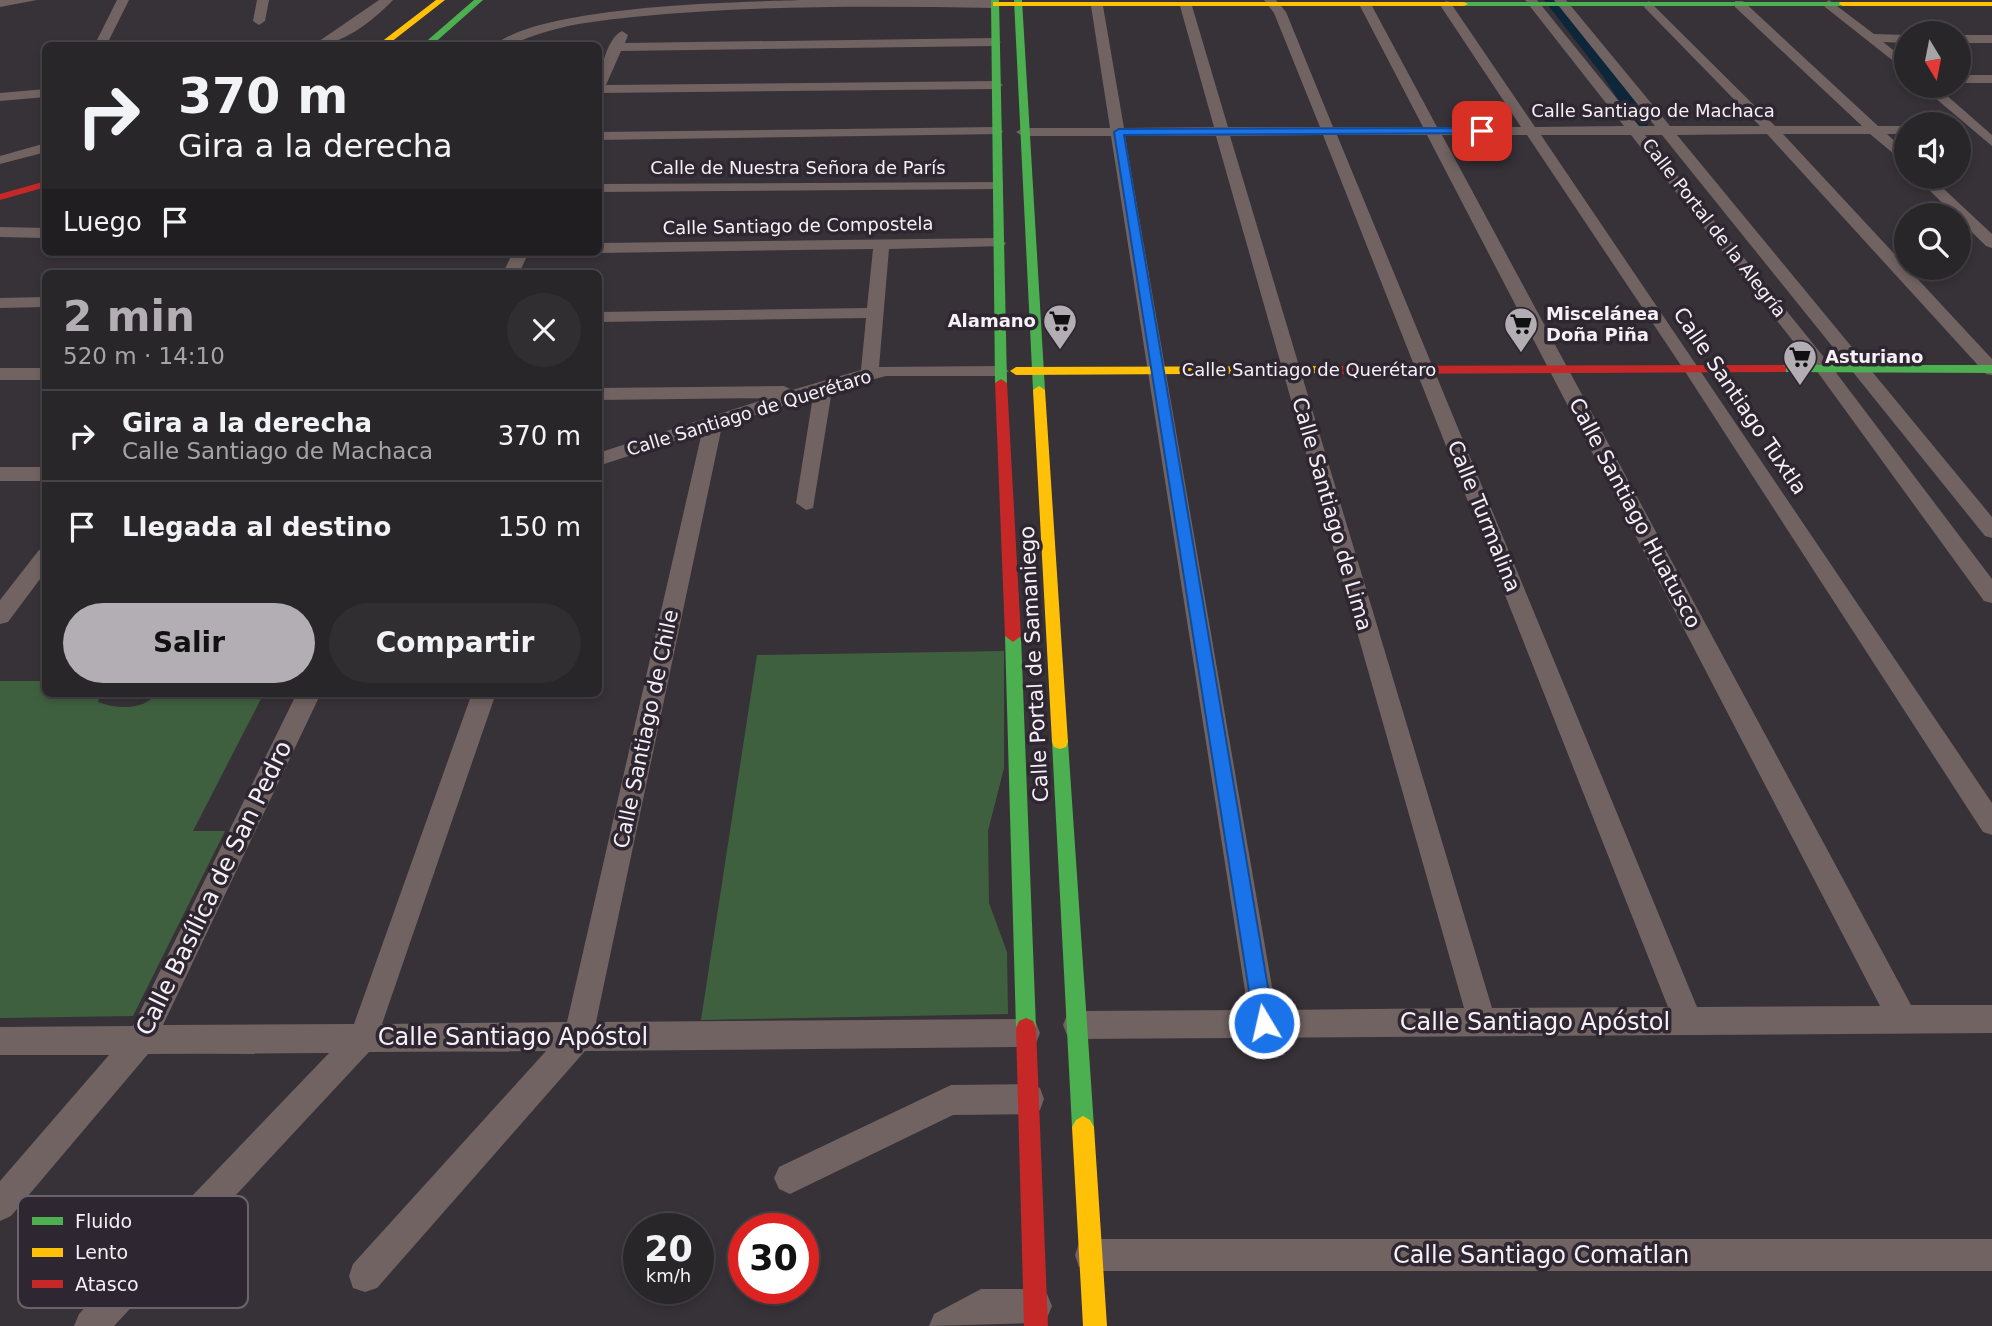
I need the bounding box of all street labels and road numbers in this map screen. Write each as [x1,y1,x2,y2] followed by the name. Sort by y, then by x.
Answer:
[1531,100,1775,121] street label: Calle Santiago de Machaca
[1638,134,1791,321] street label: Calle Portal de la Alegría
[650,157,946,178] street label: Calle de Nuestra Señora de París
[662,213,934,238] street label: Calle Santiago de Compostela
[1668,303,1812,499] street label: Calle Santiago Tuxtla
[1182,359,1436,380] street label: Calle Santiago de Querétaro
[624,365,874,460] street label: Calle Santiago de Querétaro
[1287,394,1377,634] street label: Calle Santiago de Lima
[1564,394,1706,632] street label: Calle Santiago Huatusco
[1443,437,1525,595] street label: Calle Turmalina
[1015,525,1053,803] street label: Calle Portal de Samaniego
[609,607,683,851] street label: Calle Santiago de Chile
[130,736,298,1040] street label: Calle Basílica de San Pedro
[1400,1008,1670,1036] street label: Calle Santiago Apóstol
[378,1023,648,1051] street label: Calle Santiago Apóstol
[1393,1241,1689,1269] street label: Calle Santiago Comatlan

